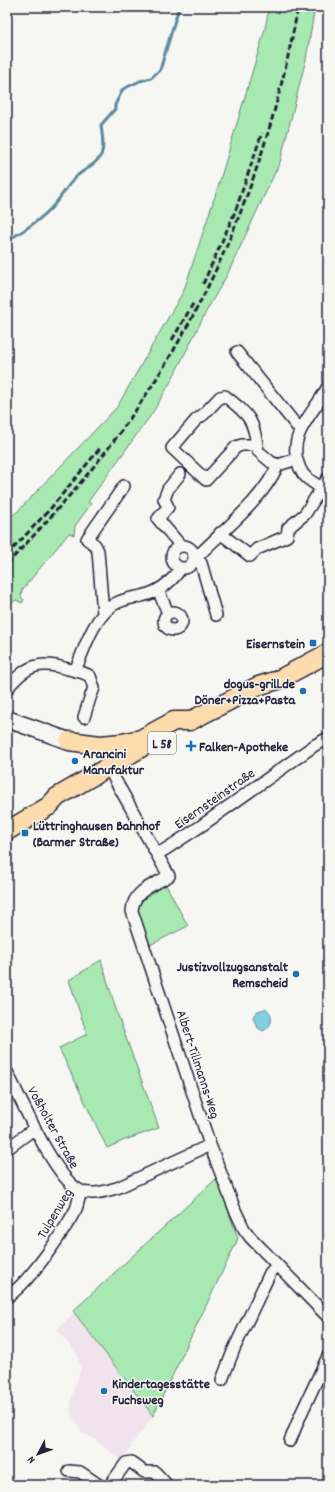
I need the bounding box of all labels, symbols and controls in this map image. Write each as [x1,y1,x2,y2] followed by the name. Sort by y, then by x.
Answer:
[246,635,306,655] place label: Eisernstein
[308,638,318,648] marker: Eisernstein
[194,675,296,711] place label: dogus-grill.de Döner+Pizza+Pasta
[298,686,308,696] marker: dogus-grill.de Döner+Pizza+Pasta
[148,732,176,754] road number: L 58
[199,738,288,758] place label: Falken-Apotheke
[186,741,196,751] marker: Falken-Apotheke
[83,745,145,781] place label: Arancini Manufaktur
[70,756,80,766] marker: Arancini Manufaktur
[171,764,260,835] street label: Eisernsteinstraße
[33,817,161,853] place label: Lüttringhausen Bahnhof (Barmer Straße)
[20,828,30,838] marker: Lüttringhausen Bahnhof (Barmer Straße)
[177,958,289,994] place label: Justizvollzugsanstalt Remscheid
[291,969,301,979] marker: Justizvollzugsanstalt Remscheid
[170,1008,224,1122] street label: Albert-Tillmanns-Weg
[21,1083,83,1173] street label: Voßholter Straße
[33,1185,79,1243] street label: Tulpenweg
[112,1375,210,1411] place label: Kindertagesstätte Fuchsweg
[99,1386,109,1396] marker: Kindertagesstätte Fuchsweg
[18,1434,58,1474] north arrow
[24,1452,40,1467] text: N

